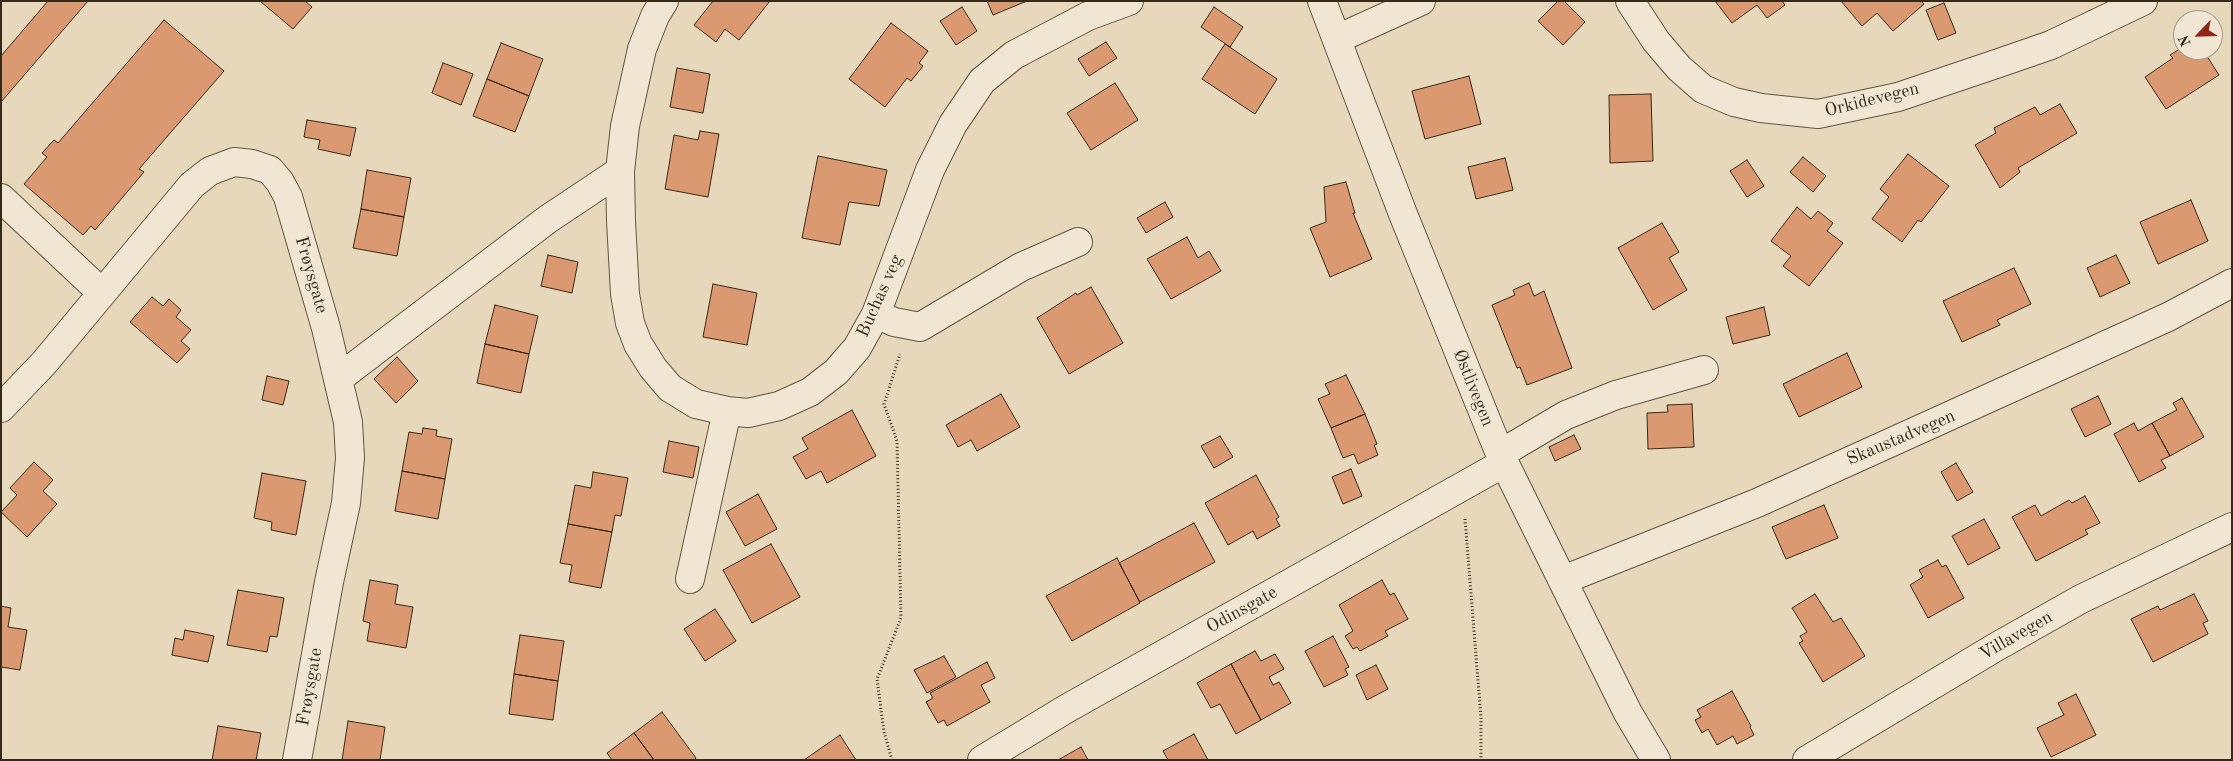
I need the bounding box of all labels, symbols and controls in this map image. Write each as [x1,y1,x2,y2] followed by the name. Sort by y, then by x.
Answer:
[2173,10,2223,60] north arrow
[2177,33,2194,48] text: N
[1823,78,1921,122] street label: Orkidevegen
[290,234,332,316] street label: Frøysgate
[852,251,908,341] street label: Buchas veg
[1448,346,1498,430] street label: Østlivegen
[1843,405,1959,471] street label: Skaustadvegen
[1203,582,1281,638] street label: Odinsgate
[1976,606,2056,666] street label: Villavegen
[293,646,327,728] street label: Frøysgate

